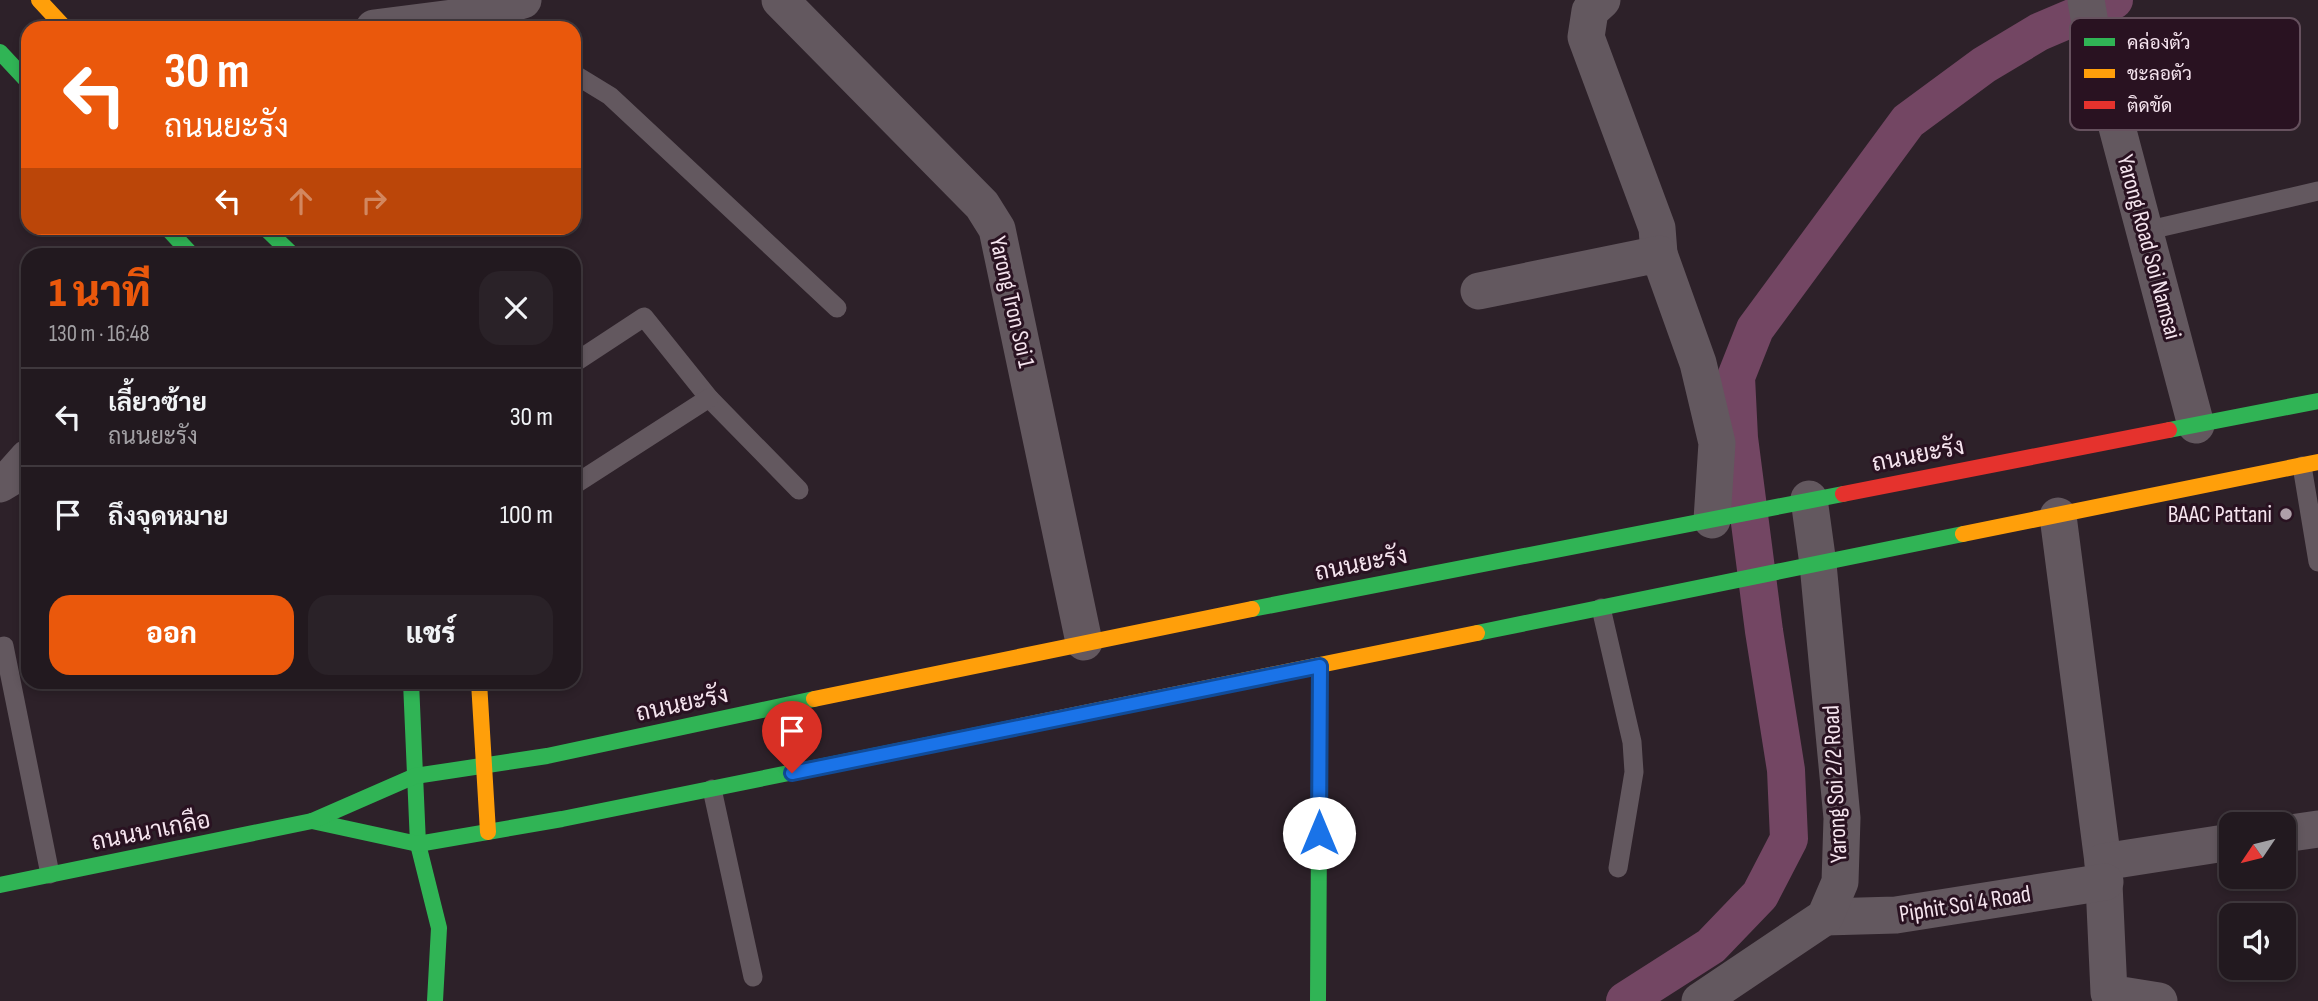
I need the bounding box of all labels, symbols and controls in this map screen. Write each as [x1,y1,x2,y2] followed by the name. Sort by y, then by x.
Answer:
[2070,18,2300,130] legend
[2127,31,2191,55] text: คล่องตัว
[164,43,249,102] text: 30 m
[49,49,140,140] icon: left
[2127,63,2192,86] text: ชะลอตัว
[2127,95,2172,118] text: ติดขัด
[164,108,289,147] text: ถนนยะรัง
[2110,152,2188,342] street label: Yarong Road Soi Namsai
[209,182,247,220] icon: left
[282,182,320,220] icon: ahead
[355,182,393,220] icon: right
[983,234,1041,371] street label: Yarong Tron Soi 1
[49,268,151,319] text: 1 นาที
[479,271,553,345] button: close
[49,320,150,348] text: 130 m · 16:48
[108,388,207,419] text: เลี้ยวซ้าย
[49,398,87,436] icon: left
[510,402,553,433] text: 30 m
[108,423,198,451] text: ถนนยะรัง
[1869,432,1967,478] street label: ถนนยะรัง
[49,496,87,534] icon: arrive
[500,500,553,531] text: 100 m
[2168,500,2272,529] place label: BAAC Pattani
[108,502,229,533] text: ถึงจุดหมาย
[2278,506,2294,522] marker: BAAC Pattani
[1312,541,1410,587] street label: ถนนยะรัง
[49,595,294,675] button: ออก
[308,595,553,675] button: แชร์
[633,680,731,728] street label: ถนนยะรัง
[762,701,822,773] pin
[1816,704,1854,864] street label: Yarong Soi 2/2 Road
[773,712,811,750] icon: arrive
[1282,796,1356,870] position arrow
[89,804,213,857] street label: ถนนนาเกลือ
[2219,812,2296,889] north arrow
[2219,812,2296,980] map controls
[1897,879,2033,929] street label: Piphit Soi 4 Road
[2219,903,2296,980] button: sound

